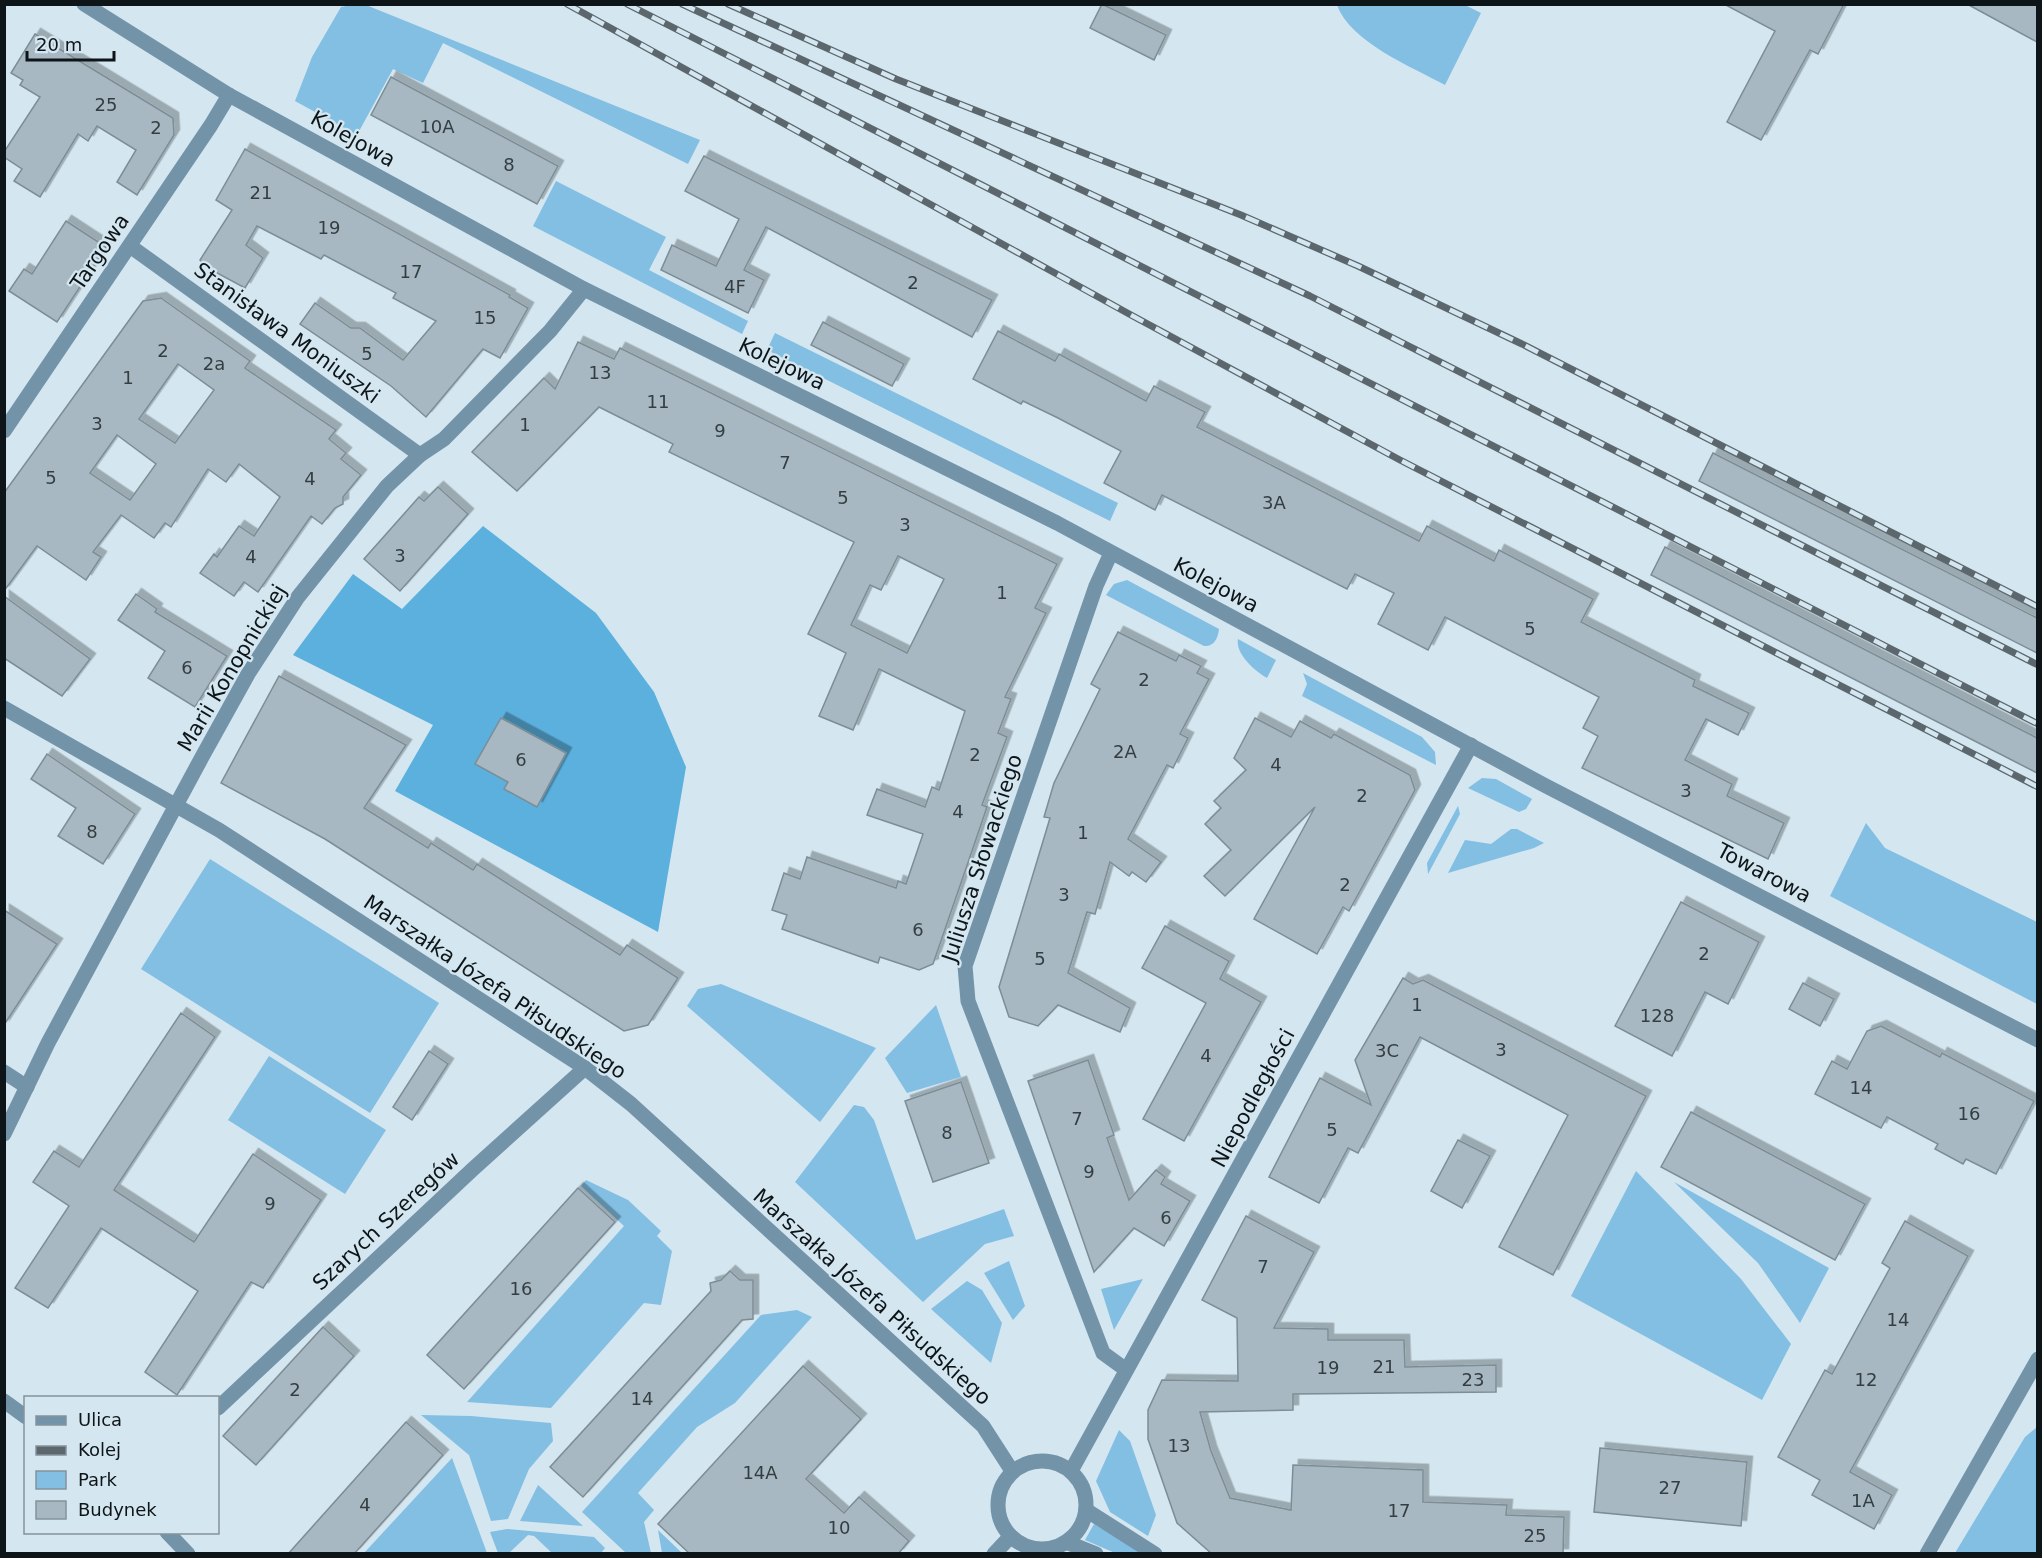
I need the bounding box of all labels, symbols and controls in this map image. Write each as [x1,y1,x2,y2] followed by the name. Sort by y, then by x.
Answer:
[27,24,114,62] scale bar
[36,34,82,55] text: 20 m
[95,94,117,115] house number: 25
[306,106,400,172] street label: Kolejowa
[419,116,455,137] house number: 10A
[150,117,162,138] house number: 2
[503,154,515,175] house number: 8
[250,182,272,203] house number: 21
[65,209,134,295] street label: Targowa
[318,217,340,238] house number: 19
[190,258,384,408] street label: Stanisława Moniuszki
[400,261,422,282] house number: 17
[907,272,919,293] house number: 2
[724,276,746,297] house number: 4F
[474,307,496,328] house number: 15
[735,333,829,395] street label: Kolejowa
[157,340,169,361] house number: 2
[361,343,373,364] house number: 5
[203,353,225,374] house number: 2a
[589,362,611,383] house number: 13
[122,367,134,388] house number: 1
[647,391,669,412] house number: 11
[91,413,103,434] house number: 3
[519,414,531,435] house number: 1
[714,420,726,441] house number: 9
[779,452,791,473] house number: 7
[45,467,57,488] house number: 5
[304,468,316,489] house number: 4
[837,487,849,508] house number: 5
[1262,492,1287,513] house number: 3A
[899,514,911,535] house number: 3
[394,545,406,566] house number: 3
[245,546,257,567] house number: 4
[1169,553,1263,617] street label: Kolejowa
[173,580,291,756] street label: Marii Konopnickiej
[996,582,1008,603] house number: 1
[1524,618,1536,639] house number: 5
[181,657,193,678] house number: 6
[1138,669,1150,690] house number: 2
[1113,741,1138,762] house number: 2A
[969,744,981,765] house number: 2
[515,749,527,770] house number: 6
[936,751,1027,967] street label: Juliusza Słowackiego
[1270,754,1282,775] house number: 4
[1680,780,1692,801] house number: 3
[1356,785,1368,806] house number: 2
[952,801,964,822] house number: 4
[86,821,98,842] house number: 8
[1077,822,1089,843] house number: 1
[1712,838,1815,908] street label: Towarowa
[1339,874,1351,895] house number: 2
[1058,884,1070,905] house number: 3
[359,890,631,1084] street label: Marszałka Józefa Piłsudskiego
[912,919,924,940] house number: 6
[1698,943,1710,964] house number: 2
[1034,948,1046,969] house number: 5
[1411,994,1423,1015] house number: 1
[1640,1005,1674,1026] house number: 128
[1206,1025,1300,1171] street label: Niepodległości
[1495,1039,1507,1060] house number: 3
[1375,1040,1399,1061] house number: 3C
[1200,1045,1212,1066] house number: 4
[1850,1077,1872,1098] house number: 14
[1958,1103,1980,1124] house number: 16
[1071,1108,1083,1129] house number: 7
[1326,1119,1338,1140] house number: 5
[941,1122,953,1143] house number: 8
[308,1147,464,1295] street label: Szarych Szeregów
[1083,1161,1095,1182] house number: 9
[748,1184,996,1410] street label: Marszałka Józefa Piłsudskiego
[264,1193,276,1214] house number: 9
[1160,1207,1172,1228] house number: 6
[1257,1256,1269,1277] house number: 7
[510,1278,532,1299] house number: 16
[1887,1309,1909,1330] house number: 14
[1373,1356,1395,1377] house number: 21
[1317,1357,1339,1378] house number: 19
[1462,1369,1484,1390] house number: 23
[1855,1369,1877,1390] house number: 12
[289,1379,301,1400] house number: 2
[631,1388,653,1409] house number: 14
[24,1396,219,1534] legend
[78,1409,122,1430] text: Ulica
[1168,1435,1190,1456] house number: 13
[78,1439,121,1460] text: Kolej
[742,1462,778,1483] house number: 14A
[78,1469,117,1490] text: Park
[1659,1477,1681,1498] house number: 27
[1851,1490,1876,1511] house number: 1A
[359,1494,371,1515] house number: 4
[78,1499,157,1520] text: Budynek
[1388,1500,1410,1521] house number: 17
[828,1517,850,1538] house number: 10
[1524,1525,1546,1546] house number: 25

